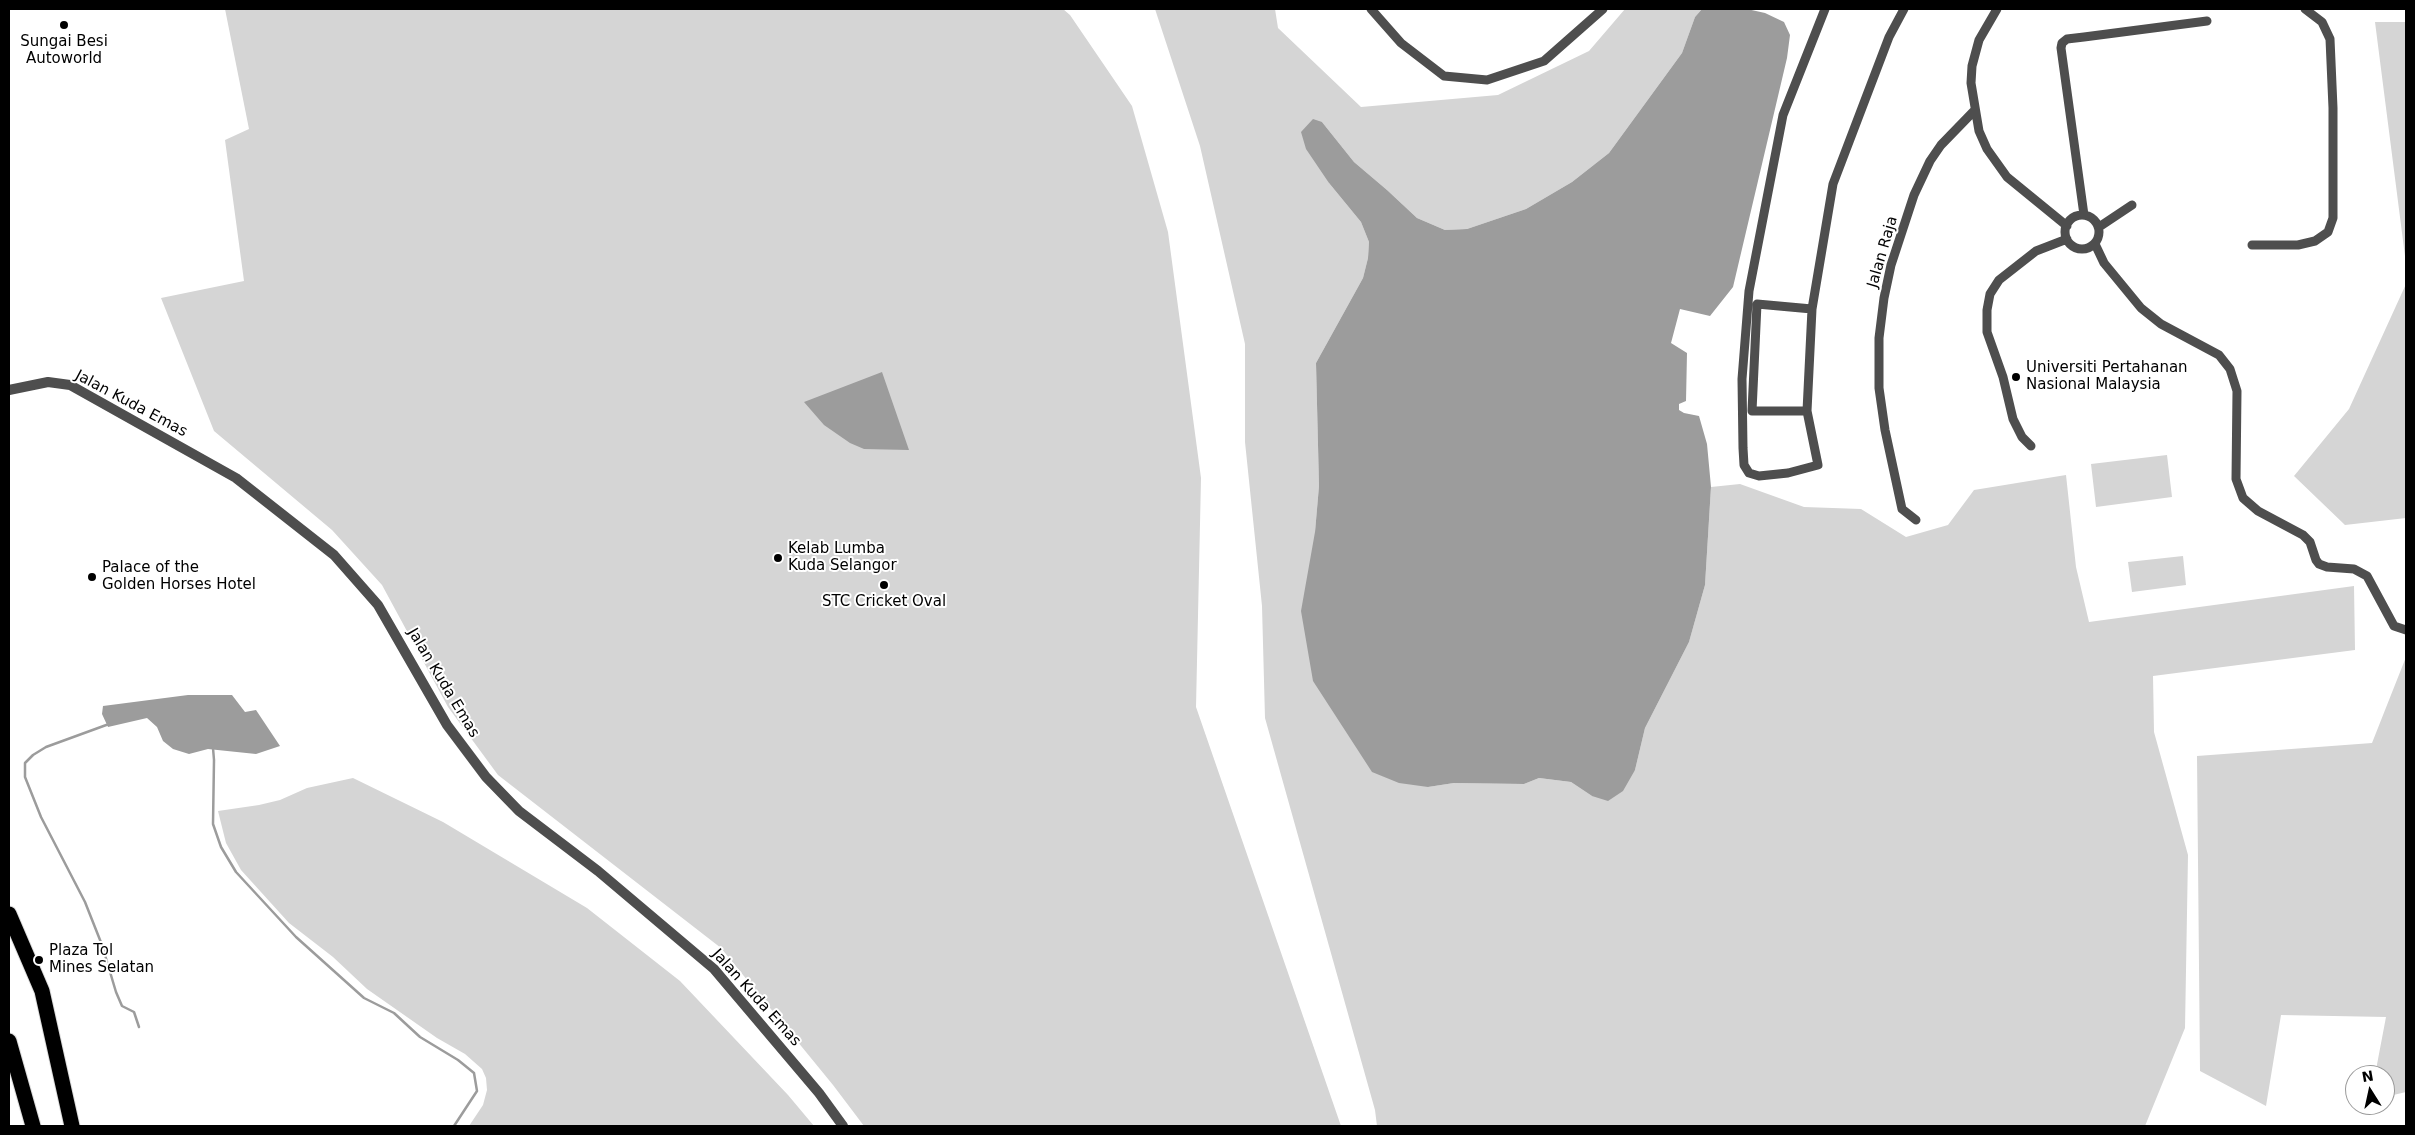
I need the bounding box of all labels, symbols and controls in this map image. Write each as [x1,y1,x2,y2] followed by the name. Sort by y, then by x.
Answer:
[58,19,70,31] marker: Sungai Besi Autoworld
[20,33,108,68] place label: Sungai Besi Autoworld
[1864,214,1902,290] street label: Jalan Raja
[2026,359,2188,394] place label: Universiti Pertahanan Nasional Malaysia
[72,367,190,441] street label: Jalan Kuda Emas
[2010,371,2022,383] marker: Universiti Pertahanan Nasional Malaysia
[788,540,897,575] place label: Kelab Lumba Kuda Selangor
[772,552,784,564] marker: Kelab Lumba Kuda Selangor
[102,559,256,594] place label: Palace of the Golden Horses Hotel
[86,571,98,583] marker: Palace of the Golden Horses Hotel
[878,579,890,591] marker: STC Cricket Oval
[822,593,946,611] place label: STC Cricket Oval
[403,625,483,741] street label: Jalan Kuda Emas
[49,942,154,977] place label: Plaza Tol Mines Selatan
[708,946,804,1050] street label: Jalan Kuda Emas
[33,954,45,966] marker: Plaza Tol Mines Selatan
[2345,1065,2395,1115] north arrow
[2360,1067,2375,1085] text: N

